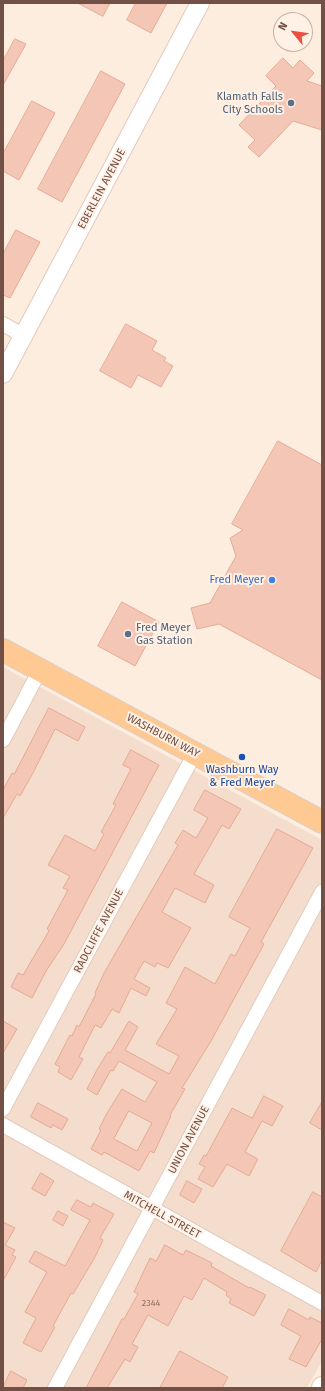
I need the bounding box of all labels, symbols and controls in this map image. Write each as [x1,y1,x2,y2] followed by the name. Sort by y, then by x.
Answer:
[273,12,313,52] north arrow
[275,20,290,33] text: N
[216,90,283,116] place label: Klamath Falls City Schools
[286,98,296,108] marker: Klamath Falls City Schools
[75,147,129,231] street label: EBERLEIN AVENUE
[209,573,264,587] place label: Fred Meyer
[267,575,277,585] marker: Fred Meyer
[136,621,193,647] place label: Fred Meyer Gas Station
[123,629,133,639] marker: Fred Meyer Gas Station
[124,711,202,761] street label: WASHBURN WAY
[237,752,247,762] marker: Washburn Way & Fred Meyer
[206,763,278,789] place label: Washburn Way & Fred Meyer
[71,887,127,975] street label: RADCLIFFE AVENUE
[166,1104,212,1176] street label: UNION AVENUE
[121,1188,203,1242] street label: MITCHELL STREET
[142,1298,160,1308] house number: 2344

